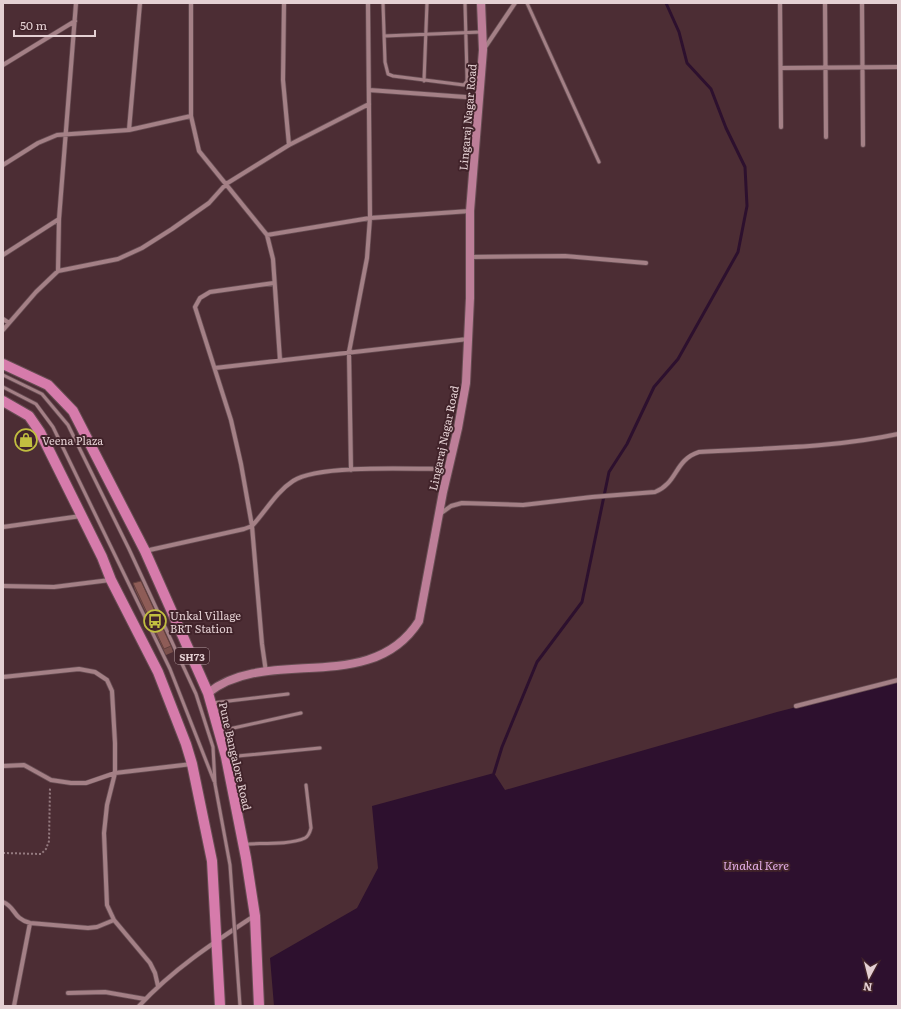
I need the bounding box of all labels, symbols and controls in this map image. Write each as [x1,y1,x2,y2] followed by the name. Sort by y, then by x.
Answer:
[14,12,95,38] scale bar
[20,16,47,34] text: 50 m
[454,63,480,171] street label: Lingaraj Nagar Road
[424,384,462,492] street label: Lingaraj Nagar Road
[13,427,39,453] shop icon: Veena Plaza
[42,432,103,448] place label: Veena Plaza
[170,607,241,636] place label: Unkal Village BRT Station
[142,608,168,634] bus stop icon: Unkal Village BRT Station
[175,648,209,664] road number: SH73
[216,700,256,812] street label: Pune Bangalore Road
[723,856,789,874] water label: Unakal Kere
[849,957,889,997] north arrow
[862,979,873,996] text: N

